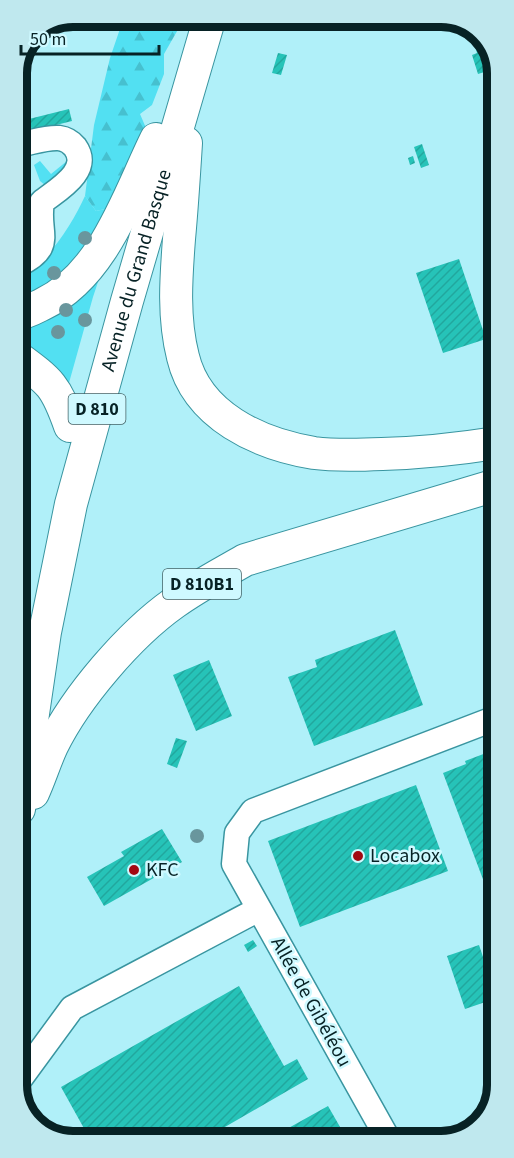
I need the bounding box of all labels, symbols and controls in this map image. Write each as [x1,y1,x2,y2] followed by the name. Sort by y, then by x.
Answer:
[21,18,159,56] scale bar
[30,27,66,52] text: 50 m
[94,166,179,375] street label: Avenue du Grand Basque
[68,394,126,424] road number: D 810
[163,569,241,599] road number: D 810B1
[370,842,440,870] place label: Locabox
[351,849,365,863] marker: Locabox
[146,856,179,884] place label: KFC
[127,863,141,877] marker: KFC
[264,932,358,1072] street label: Allée de Gibéléou

